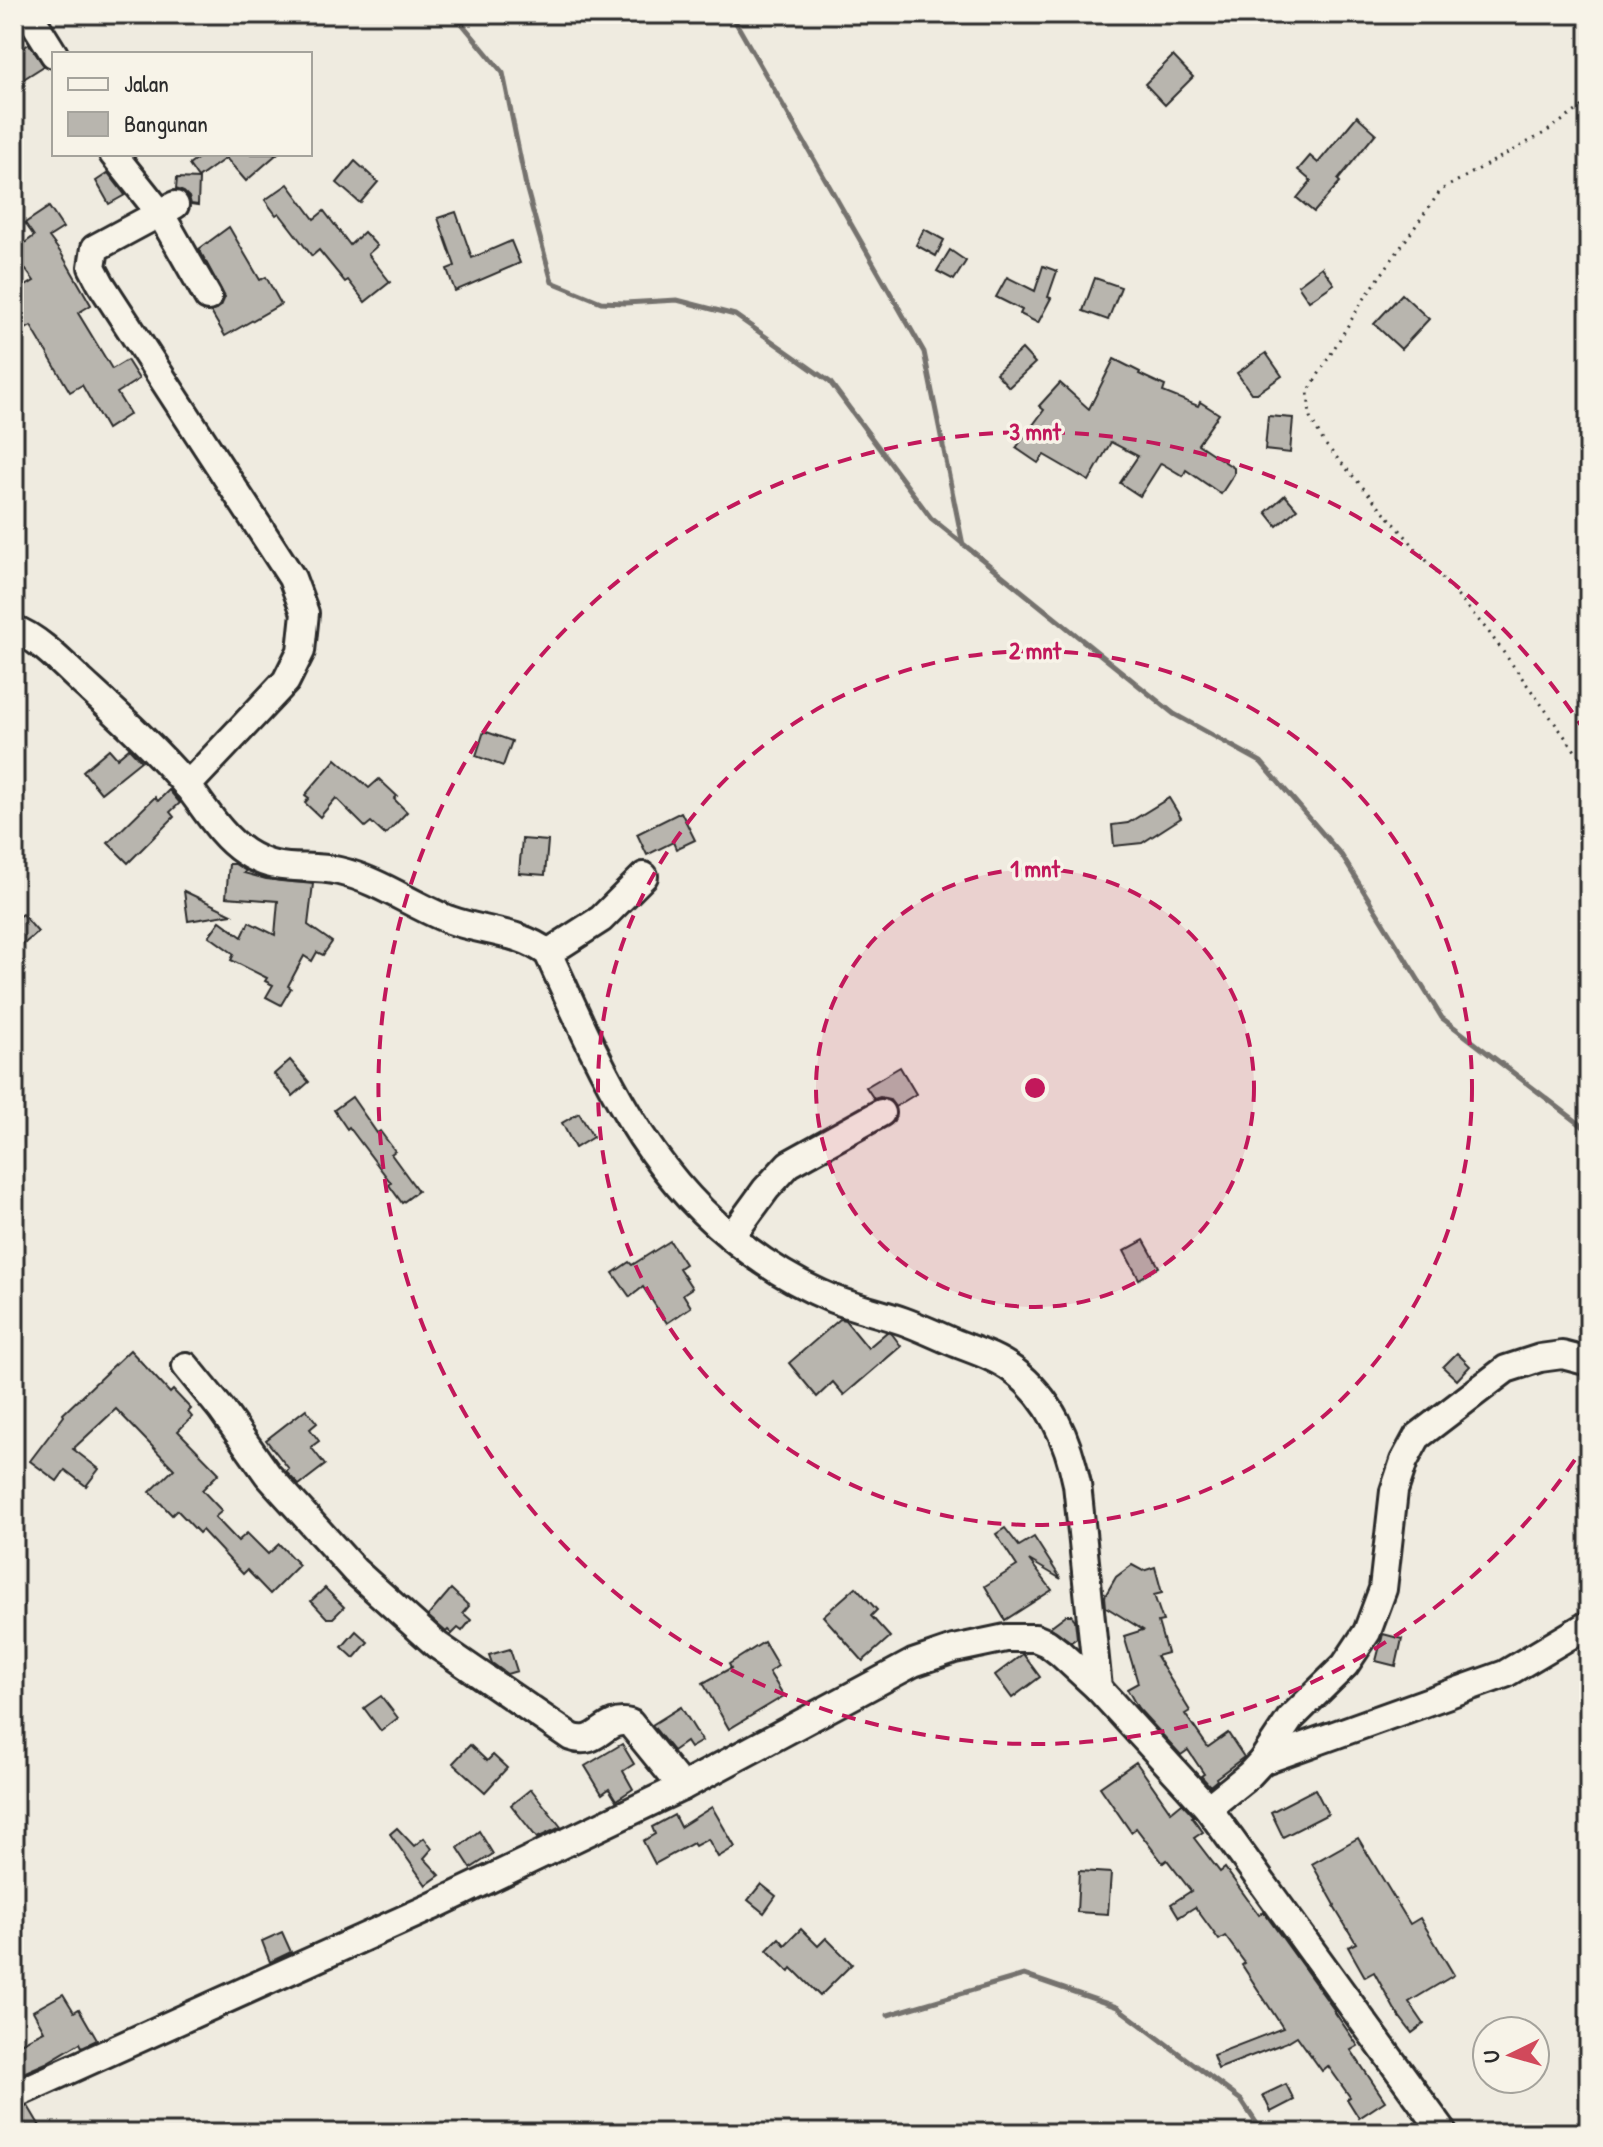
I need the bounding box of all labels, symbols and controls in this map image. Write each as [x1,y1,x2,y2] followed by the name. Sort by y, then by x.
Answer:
[52,52,312,156] legend
[124,67,169,99] text: Jalan
[124,107,208,139] text: Bangunan
[1009,415,1062,447] text: 3 mnt
[1009,634,1062,666] text: 2 mnt
[1010,852,1061,884] text: 1 mnt
[1021,1074,1049,1102] centre of rings
[1471,2015,1551,2095] north arrow
[1476,2049,1507,2064] text: U

